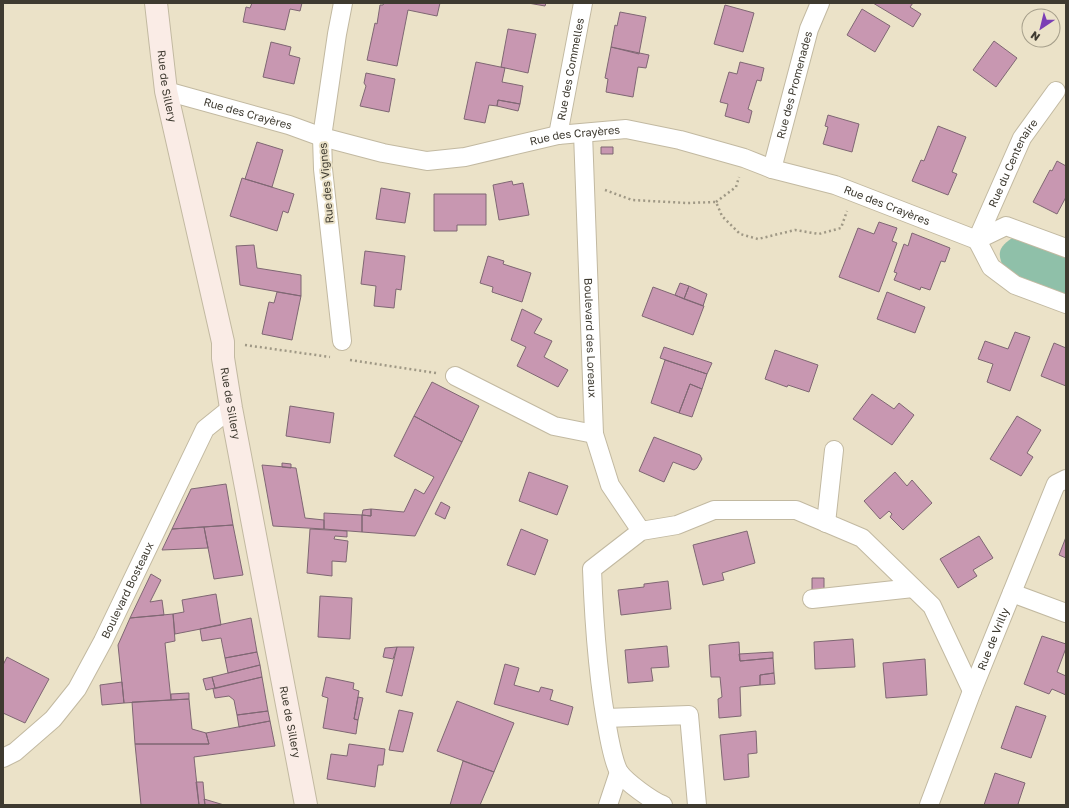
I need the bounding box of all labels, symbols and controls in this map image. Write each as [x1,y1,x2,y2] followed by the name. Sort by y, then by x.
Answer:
[1021,8,1061,48] north arrow
[554,17,586,121] street label: Rue des Commelles
[773,29,814,140] street label: Rue des Promenades
[1028,29,1042,44] text: N
[155,49,180,124] street label: Rue de Sillery
[202,95,294,132] street label: Rue des Crayères
[985,116,1040,209] street label: Rue du Centenaire
[528,123,621,147] street label: Rue des Crayères
[315,142,335,224] street label: Rue des Vignes
[842,182,932,227] street label: Rue des Crayères
[582,278,600,398] street label: Boulevard des Loreaux
[219,366,244,441] street label: Rue de Sillery
[98,540,156,640] street label: Boulevard Bosteaux
[974,606,1011,672] street label: Rue de Vrilly
[278,685,304,759] street label: Rue de Sillery

